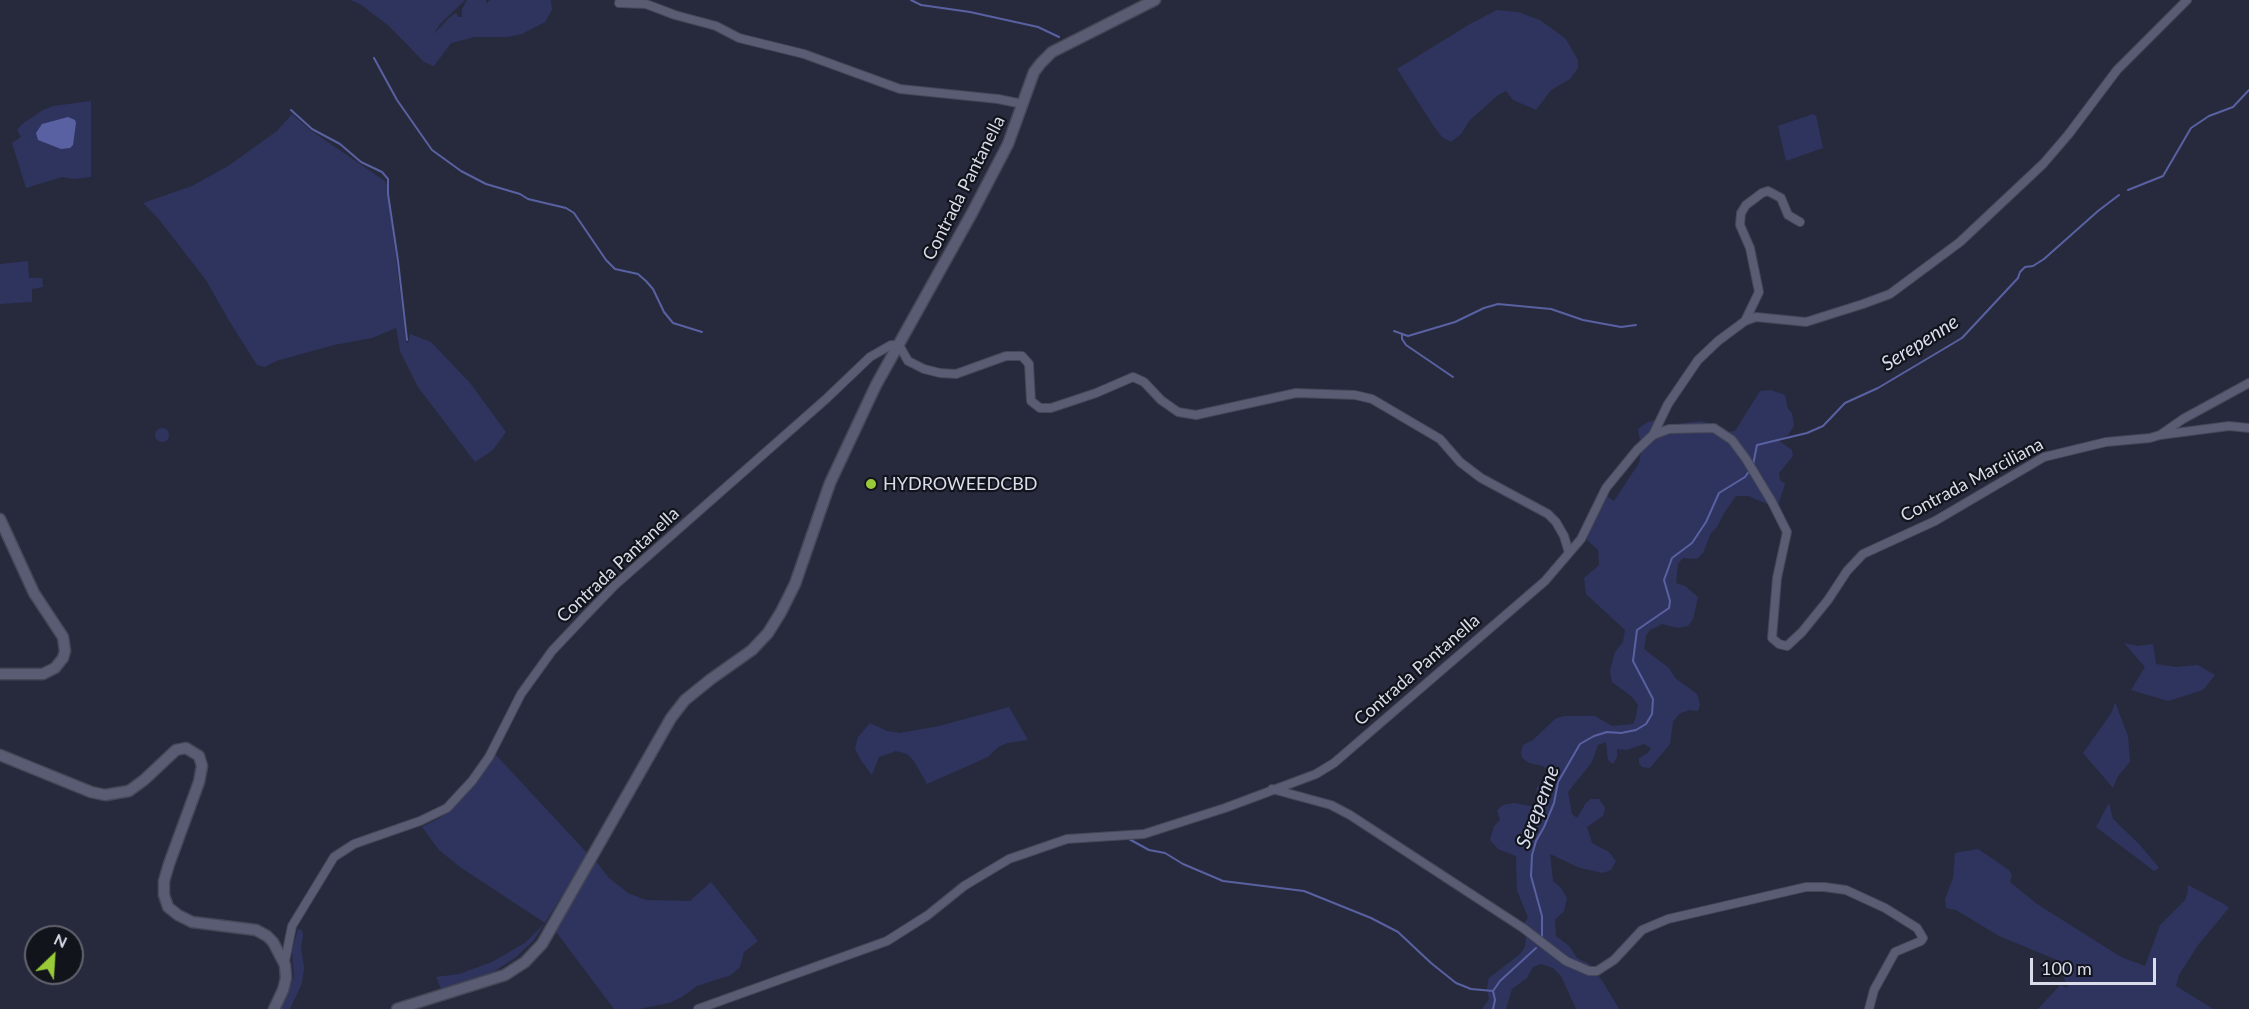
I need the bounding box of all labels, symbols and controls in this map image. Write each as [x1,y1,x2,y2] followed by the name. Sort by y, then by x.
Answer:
[918,112,1010,264] street label: Contrada Pantanella
[1877,310,1963,376] water label: Serepenne
[1897,433,2047,527] street label: Contrada Marciliana
[883,473,1038,495] place label: HYDROWEEDCBD
[864,477,878,491] marker: HYDROWEEDCBD
[552,503,684,627] street label: Contrada Pantanella
[1350,610,1484,730] street label: Contrada Pantanella
[1511,762,1565,852] water label: Serepenne
[24,925,84,985] north arrow
[51,929,71,951] text: N
[2033,946,2159,984] scale bar
[2041,957,2092,979] text: 100 m

